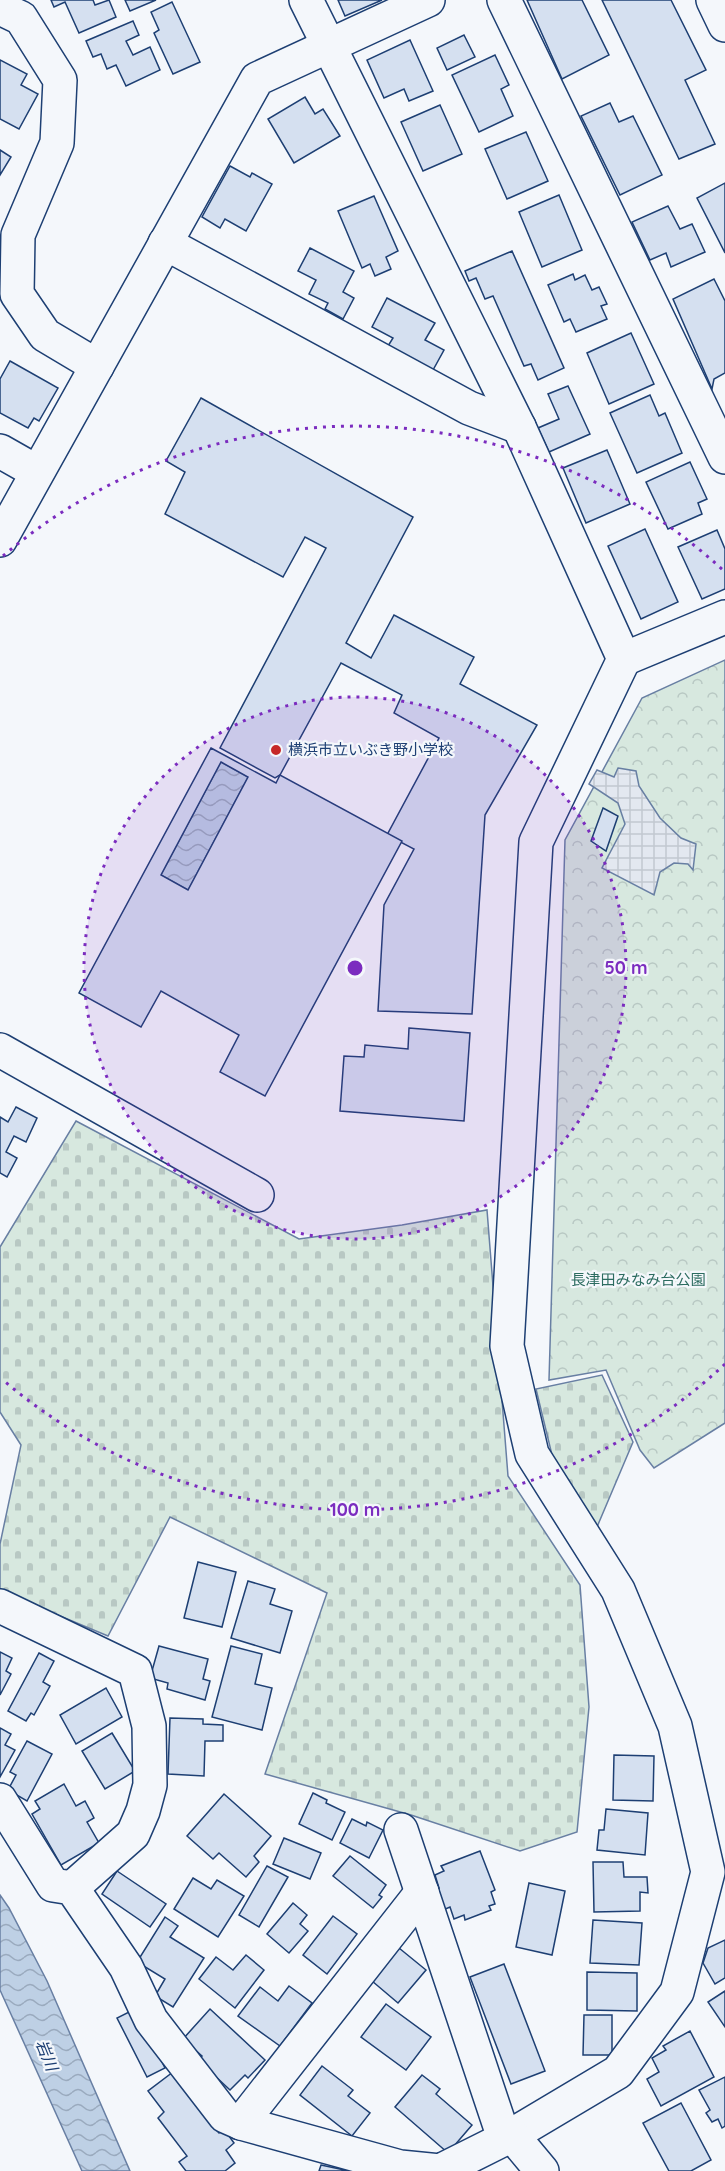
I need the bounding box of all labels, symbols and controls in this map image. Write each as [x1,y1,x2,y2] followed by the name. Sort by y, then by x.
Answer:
[288,740,453,759] place label: 横浜市立いぶき野小学校
[269,743,283,757] marker: 横浜市立いぶき野小学校
[604,956,648,979] text: 50 m
[345,958,365,978] centre of rings
[570,1270,706,1289] park label: 長津田みなみ台公園
[330,1498,380,1521] text: 100 m
[32,2036,63,2075] water label: 岩川

